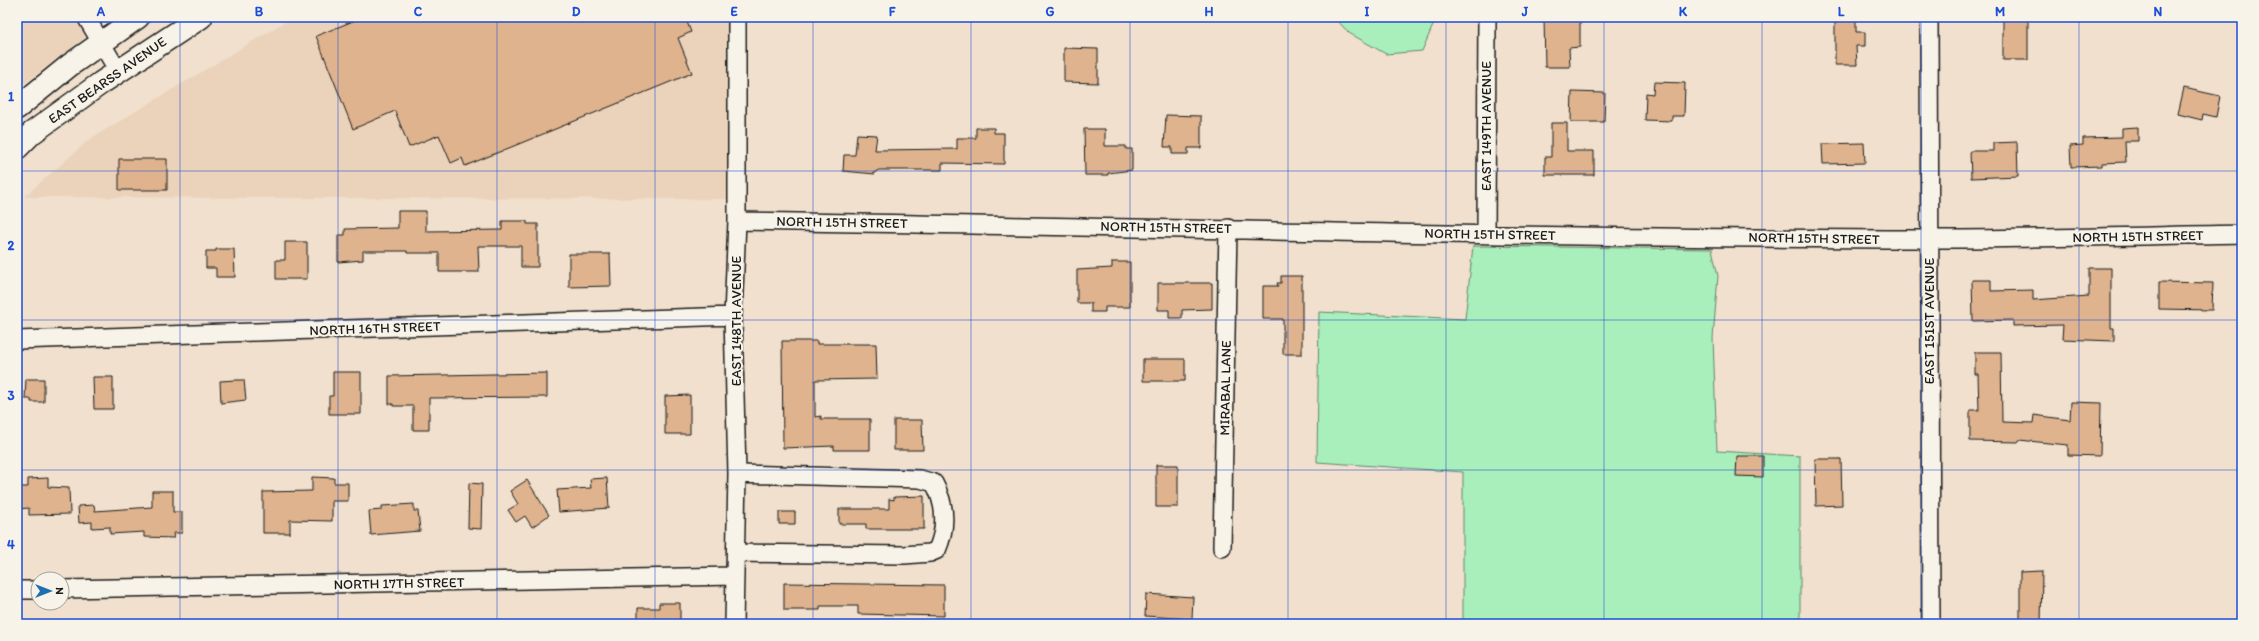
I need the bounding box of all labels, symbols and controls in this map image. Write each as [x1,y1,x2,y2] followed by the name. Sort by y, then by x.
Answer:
[96,4,106,19] text: A
[255,4,264,19] text: B
[414,4,423,19] text: C
[572,4,581,19] text: D
[730,4,738,19] text: E
[889,4,896,19] text: F
[1046,4,1055,19] text: G
[1205,4,1214,19] text: H
[1365,4,1370,19] text: I
[1521,4,1529,19] text: J
[1679,4,1688,19] text: K
[1838,4,1845,19] text: L
[1995,4,2005,19] text: M
[2154,4,2163,19] text: N
[45,33,170,128] street label: EAST BEARSS AVENUE
[1478,61,1495,191] street label: EAST 149TH AVENUE
[8,89,14,104] text: 1
[776,213,908,232] street label: NORTH 15TH STREET
[1100,218,1232,237] street label: NORTH 15TH STREET
[1424,225,1556,244] street label: NORTH 15TH STREET
[2072,227,2204,246] street label: NORTH 15TH STREET
[1748,229,1880,248] street label: NORTH 15TH STREET
[8,238,15,253] text: 2
[728,256,745,386] street label: EAST 148TH AVENUE
[1921,258,1938,384] street label: EAST 151ST AVENUE
[309,318,441,339] street label: NORTH 16TH STREET
[1216,340,1235,436] street label: MIRABAL LANE
[7,388,15,403] text: 3
[7,537,15,552] text: 4
[30,571,70,611] north arrow
[333,574,465,593] street label: NORTH 17TH STREET
[53,587,66,595] text: N

